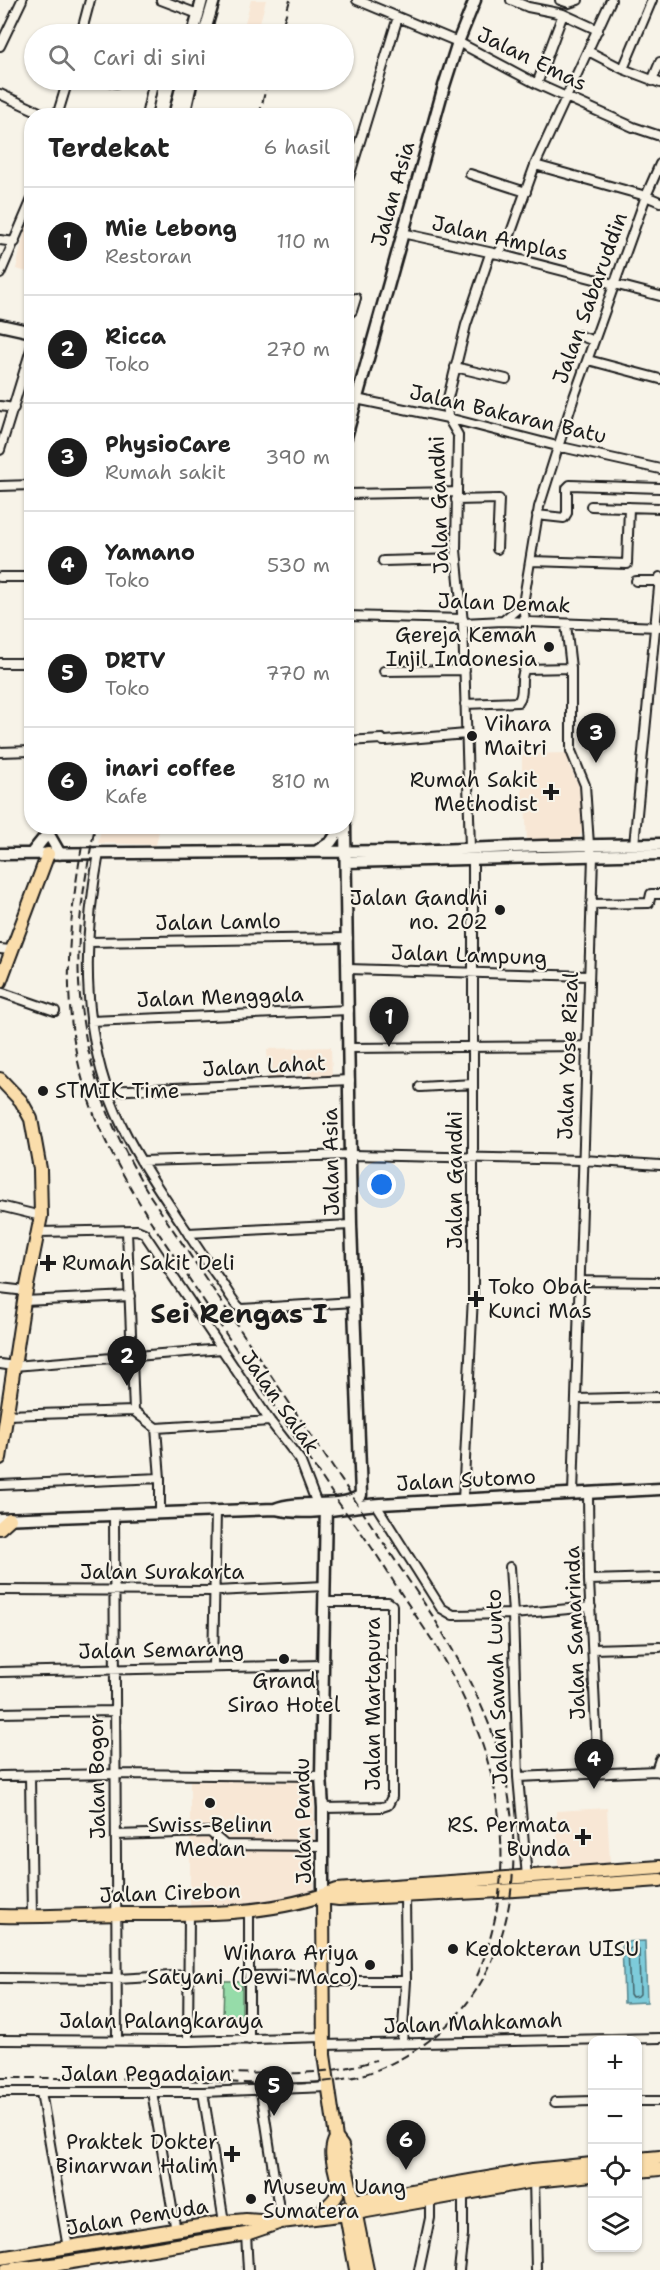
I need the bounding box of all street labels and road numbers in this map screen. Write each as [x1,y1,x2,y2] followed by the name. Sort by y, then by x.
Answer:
[472,20,592,98] street label: Jalan Emas
[365,138,421,250] street label: Jalan Asia
[546,208,634,388] street label: Jalan Sabaruddin
[429,209,571,267] street label: Jalan Amplas
[407,378,609,450] street label: Jalan Bakaran Batu
[423,435,455,575] street label: Jalan Gandhi
[437,587,571,619] street label: Jalan Demak
[155,907,281,937] street label: Jalan Lamlo
[390,938,548,972] street label: Jalan Lampung
[551,971,585,1141] street label: Jalan Yose Rizal
[136,980,304,1014] street label: Jalan Menggala
[201,1049,327,1083] street label: Jalan Lahat
[316,1108,346,1216] street label: Jalan Asia
[441,1111,469,1249] street label: Jalan Gandhi
[234,1345,326,1459] street label: Jalan Salak
[395,1462,537,1498] street label: Jalan Sutomo
[558,1546,592,1720] street label: Jalan Samarinda
[80,1558,244,1586] street label: Jalan Surakarta
[480,1588,514,1786] street label: Jalan Sawah Lunto
[359,1617,387,1791] street label: Jalan Martapura
[78,1635,244,1665] street label: Jalan Semarang
[82,1714,112,1840] street label: Jalan Bogor
[288,1757,318,1885] street label: Jalan Pandu
[99,1877,241,1909] street label: Jalan Cirebon
[383,2006,563,2040] street label: Jalan Mahkamah
[59,2007,263,2035] street label: Jalan Palangkaraya
[60,2060,232,2088] street label: Jalan Pegadaian
[64,2192,210,2242] street label: Jalan Pemuda

